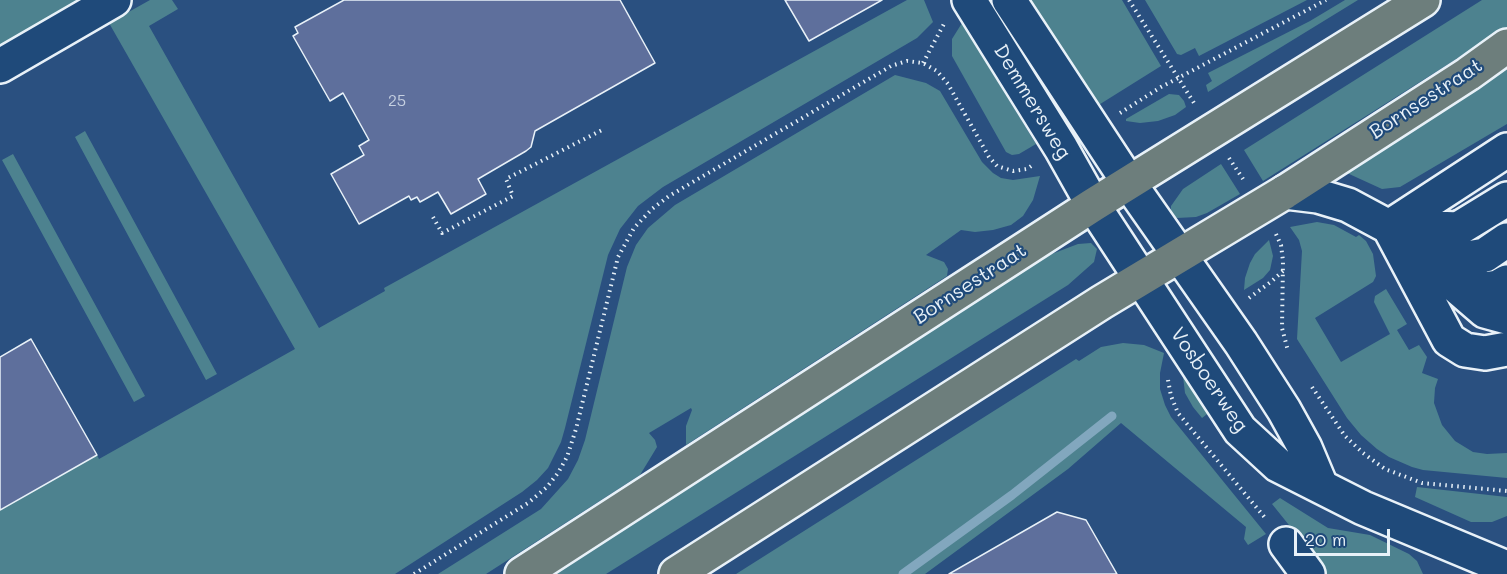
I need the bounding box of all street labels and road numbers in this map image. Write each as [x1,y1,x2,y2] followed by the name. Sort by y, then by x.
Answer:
[988,40,1076,164] street label: Demmersweg
[1365,54,1487,144] street label: Bornsestraat
[909,239,1031,329] street label: Bornsestraat
[1165,323,1253,437] street label: Vosboerweg

